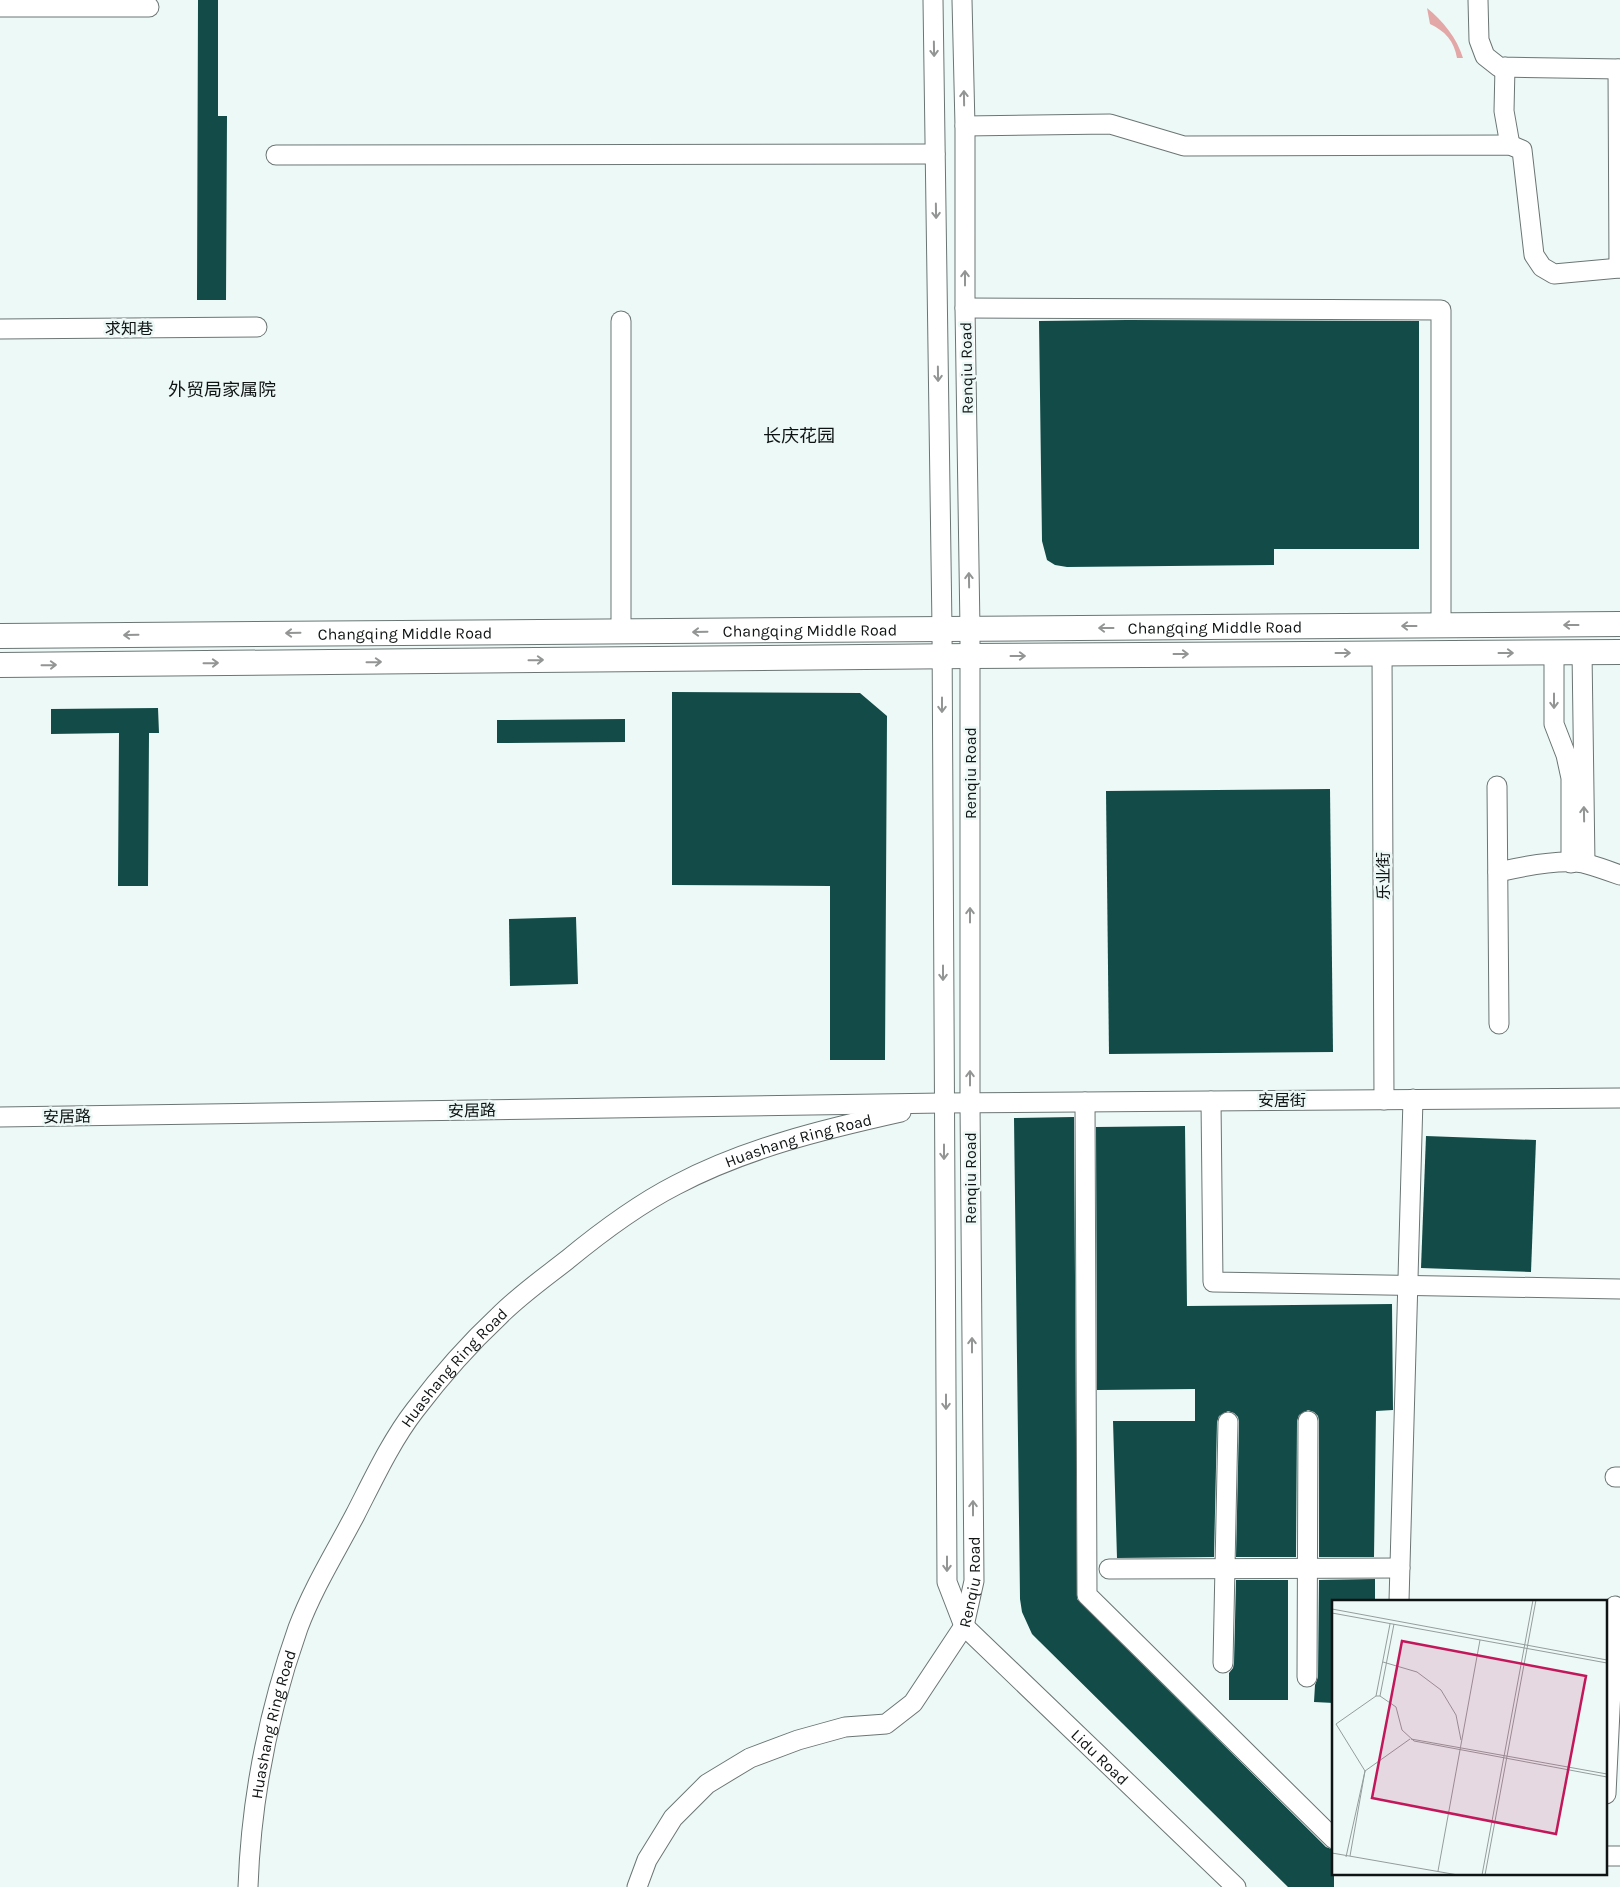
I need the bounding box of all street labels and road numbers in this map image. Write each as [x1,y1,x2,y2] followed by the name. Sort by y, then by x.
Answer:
[105,319,153,338] street label: 求知巷
[956,322,977,414] street label: Renqiu Road
[1128,617,1302,638] street label: Changqing Middle Road
[723,620,897,641] street label: Changqing Middle Road
[318,623,492,644] street label: Changqing Middle Road
[961,727,980,819] street label: Renqiu Road
[1374,852,1393,900] street label: 乐业街
[1258,1091,1306,1110] street label: 安居街
[448,1101,496,1120] street label: 安居路
[43,1107,91,1126] street label: 安居路
[722,1110,874,1172] street label: Huashang Ring Road
[961,1132,980,1224] street label: Renqiu Road
[397,1304,511,1431] street label: Huashang Ring Road
[955,1536,985,1629] street label: Renqiu Road
[247,1647,300,1800] street label: Huashang Ring Road
[1067,1725,1132,1789] street label: Lidu Road

